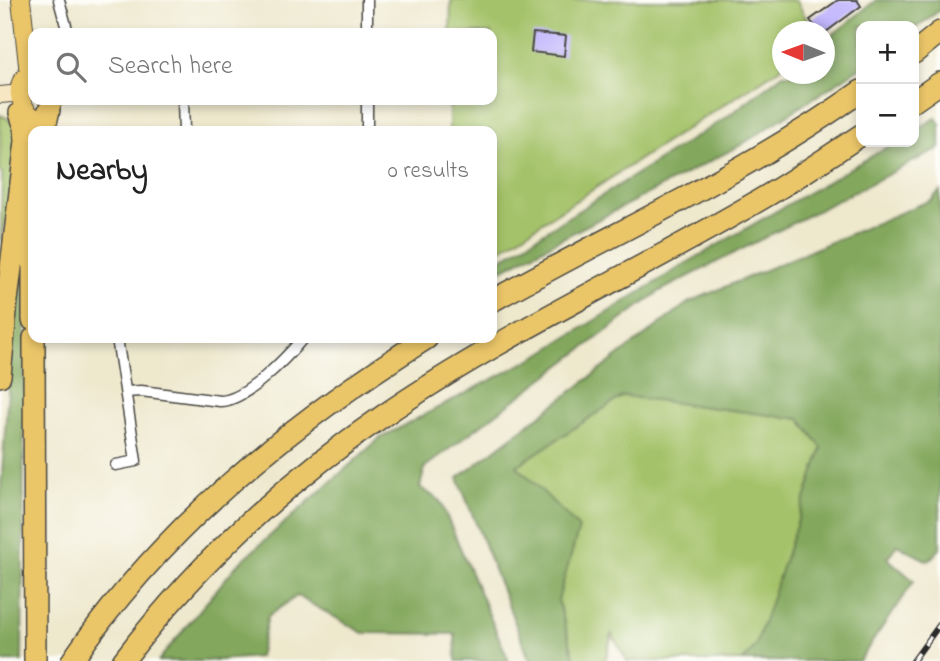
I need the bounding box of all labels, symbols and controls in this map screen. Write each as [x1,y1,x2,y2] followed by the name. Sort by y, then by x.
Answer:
[772,21,835,84] north arrow
[856,21,919,147] map controls
[856,21,919,84] button: +
[28,28,497,105] search box
[52,48,90,86] icon: search
[108,48,233,86] text: Search here
[856,84,919,147] button: −
[56,150,148,194] text: Nearby
[388,155,469,188] text: 0 results

